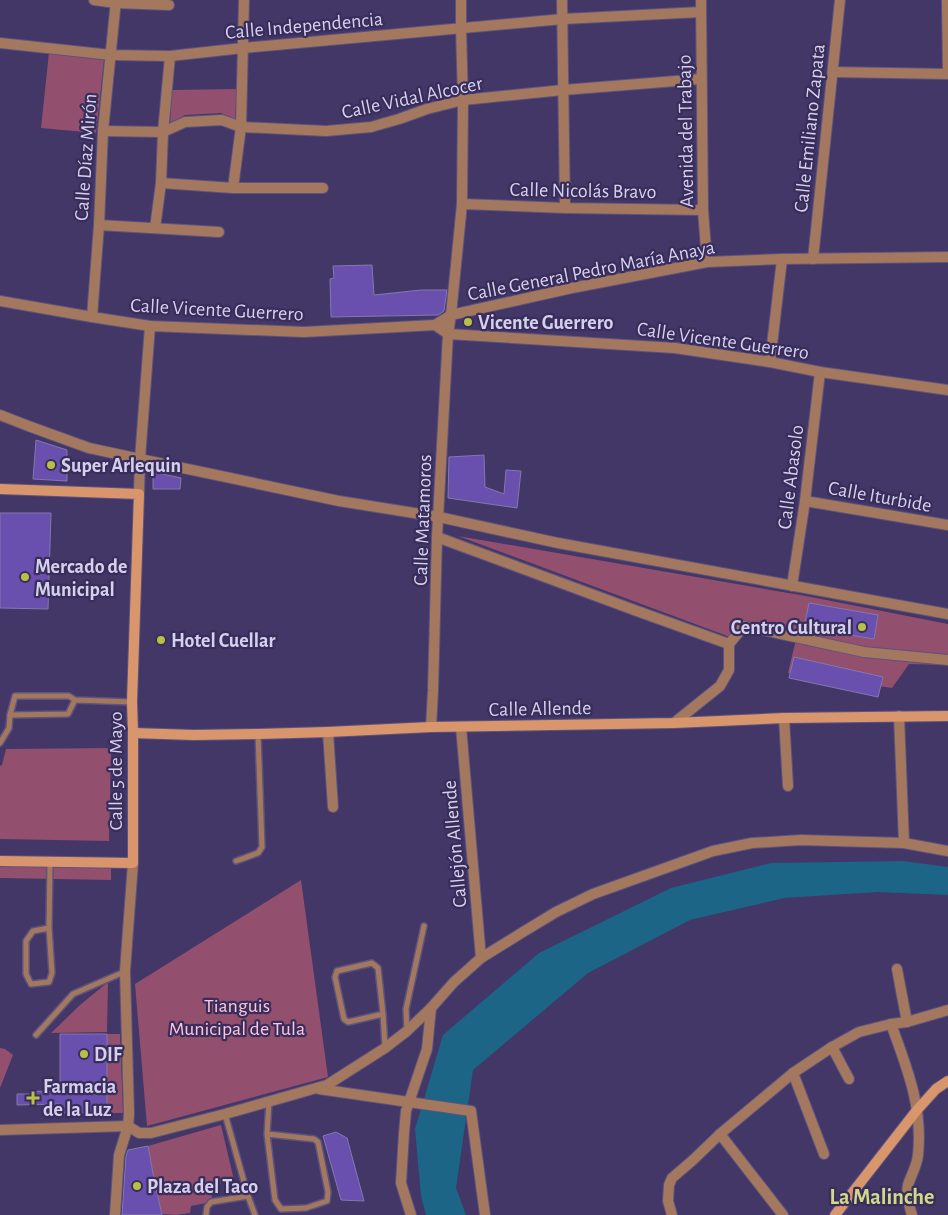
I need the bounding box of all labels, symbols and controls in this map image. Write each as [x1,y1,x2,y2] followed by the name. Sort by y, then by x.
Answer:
[224,9,384,43] street label: Calle Independencia
[791,43,829,213] street label: Calle Emiliano Zapata
[675,54,697,208] street label: Avenida del Trabajo
[340,73,485,123] street label: Calle Vidal Alcocer
[72,93,100,221] street label: Calle Díaz Mirón
[509,180,657,202] street label: Calle Nicolás Bravo
[466,237,717,305] street label: Calle General Pedro María Anaya
[130,295,304,325] street label: Calle Vicente Guerrero
[478,313,614,333] place label: Vicente Guerrero
[462,316,474,328] marker: Vicente Guerrero
[636,319,810,363] street label: Calle Vicente Guerrero
[775,424,807,531] street label: Calle Abasolo
[411,454,435,586] street label: Calle Matamoros
[61,456,181,476] place label: Super Arlequin
[45,459,57,471] marker: Super Arlequin
[827,478,933,516] street label: Calle Iturbide
[35,557,128,600] place label: Mercado de Municipal
[19,571,31,583] marker: Mercado de Municipal
[731,618,852,638] place label: Centro Cultural
[856,621,868,633] marker: Centro Cultural
[171,631,276,651] place label: Hotel Cuellar
[155,634,167,646] marker: Hotel Cuellar
[489,698,591,720] street label: Calle Allende
[106,711,126,831] street label: Calle 5 de Mayo
[439,779,471,908] street label: Callejón Allende
[169,996,305,1039] park label: Tianguis Municipal de Tula
[94,1045,123,1065] place label: DIF
[78,1048,90,1060] marker: DIF
[43,1077,117,1120] place label: Farmacia de la Luz
[27,1092,39,1104] marker: Farmacia de la Luz
[147,1177,258,1197] place label: Plaza del Taco
[131,1180,143,1192] marker: Plaza del Taco
[830,1186,934,1208] district label: La Malinche

